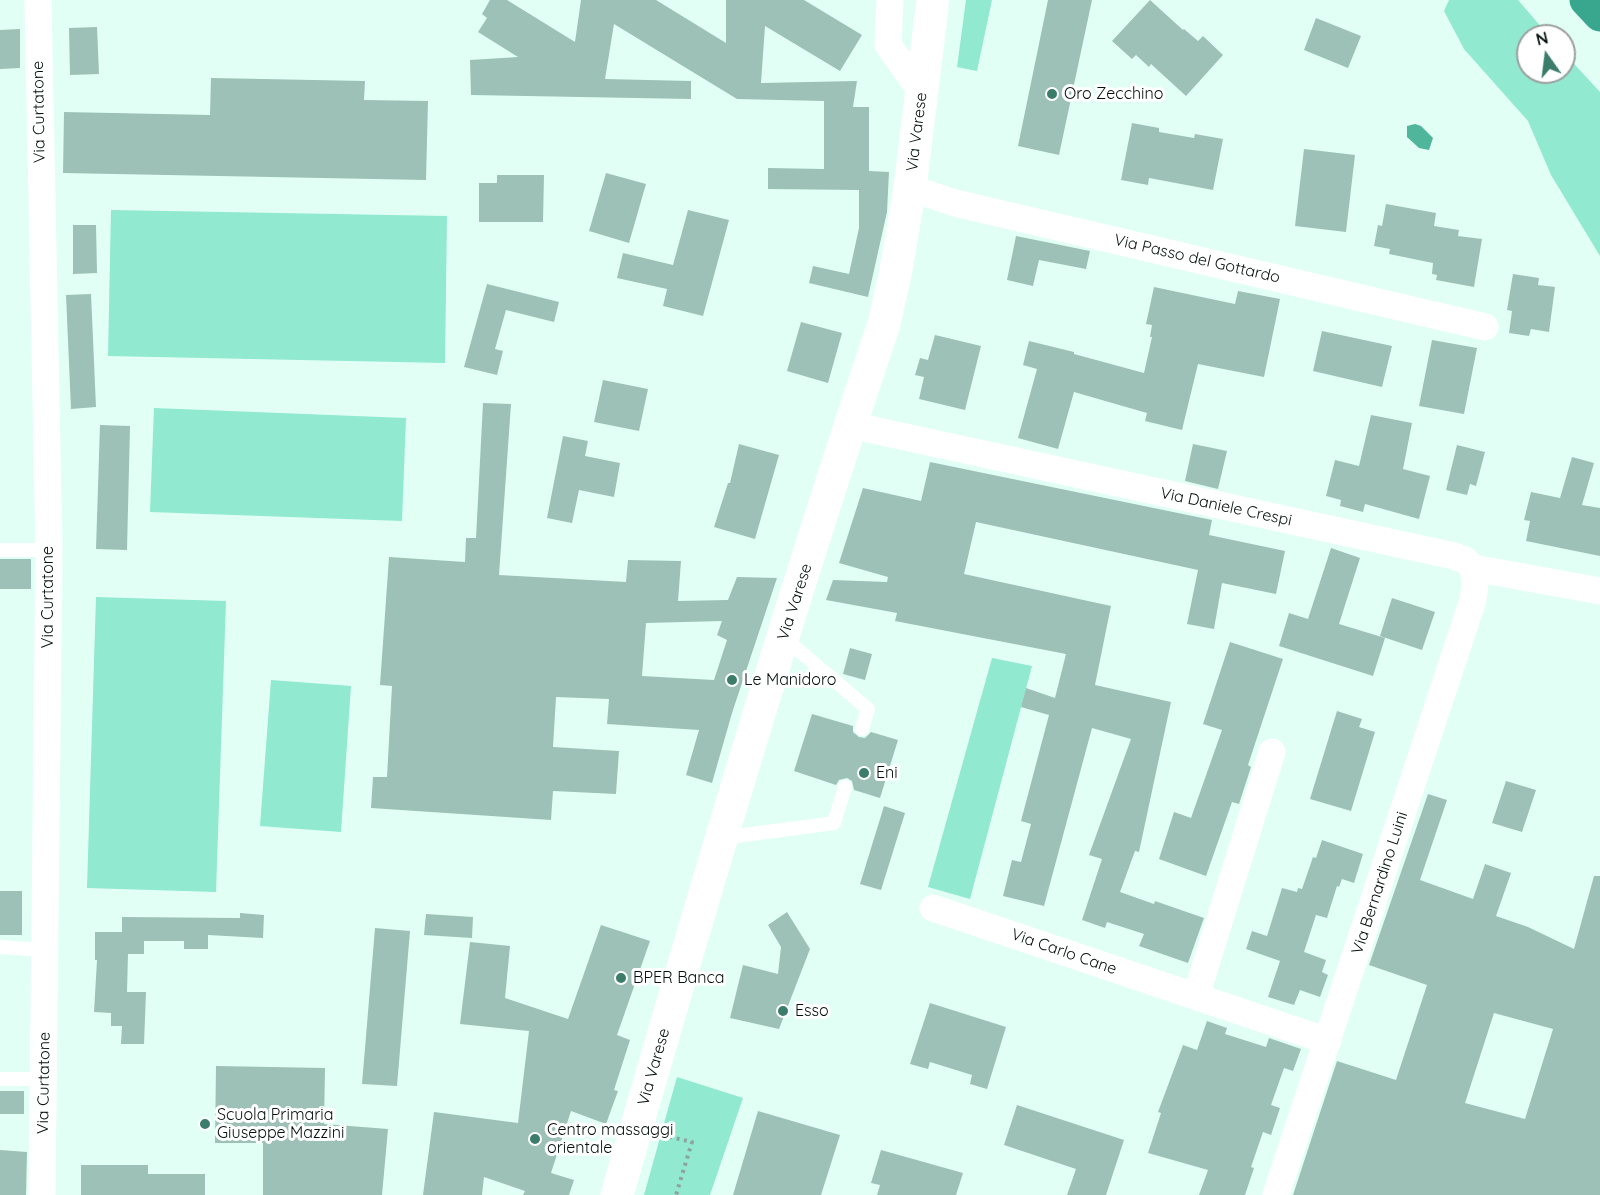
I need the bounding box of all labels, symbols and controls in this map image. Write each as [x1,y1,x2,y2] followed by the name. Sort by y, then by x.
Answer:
[1516,24,1576,84] north arrow
[1534,27,1550,50] text: N
[29,61,49,163] street label: Via Curtatone
[1064,84,1163,104] place label: Oro Zecchino
[1045,87,1059,101] marker: Oro Zecchino
[903,91,931,173] street label: Via Varese
[1112,231,1282,287] street label: Via Passo del Gottardo
[1159,484,1293,530] street label: Via Daniele Crespi
[38,546,58,648] street label: Via Curtatone
[774,561,816,643] street label: Via Varese
[744,670,836,690] place label: Le Manidoro
[725,673,739,687] marker: Le Manidoro
[876,763,898,783] place label: Eni
[857,766,871,780] marker: Eni
[1348,809,1412,957] street label: Via Bernardino Luini
[1009,925,1119,979] street label: Via Carlo Cane
[633,968,724,988] place label: BPER Banca
[614,971,628,985] marker: BPER Banca
[795,1001,829,1021] place label: Esso
[776,1004,790,1018] marker: Esso
[634,1026,674,1108] street label: Via Varese
[34,1032,54,1134] street label: Via Curtatone
[217,1105,344,1143] place label: Scuola Primaria Giuseppe Mazzini
[198,1117,212,1131] marker: Scuola Primaria Giuseppe Mazzini
[547,1120,674,1158] place label: Centro massaggi orientale
[528,1132,542,1146] marker: Centro massaggi orientale

